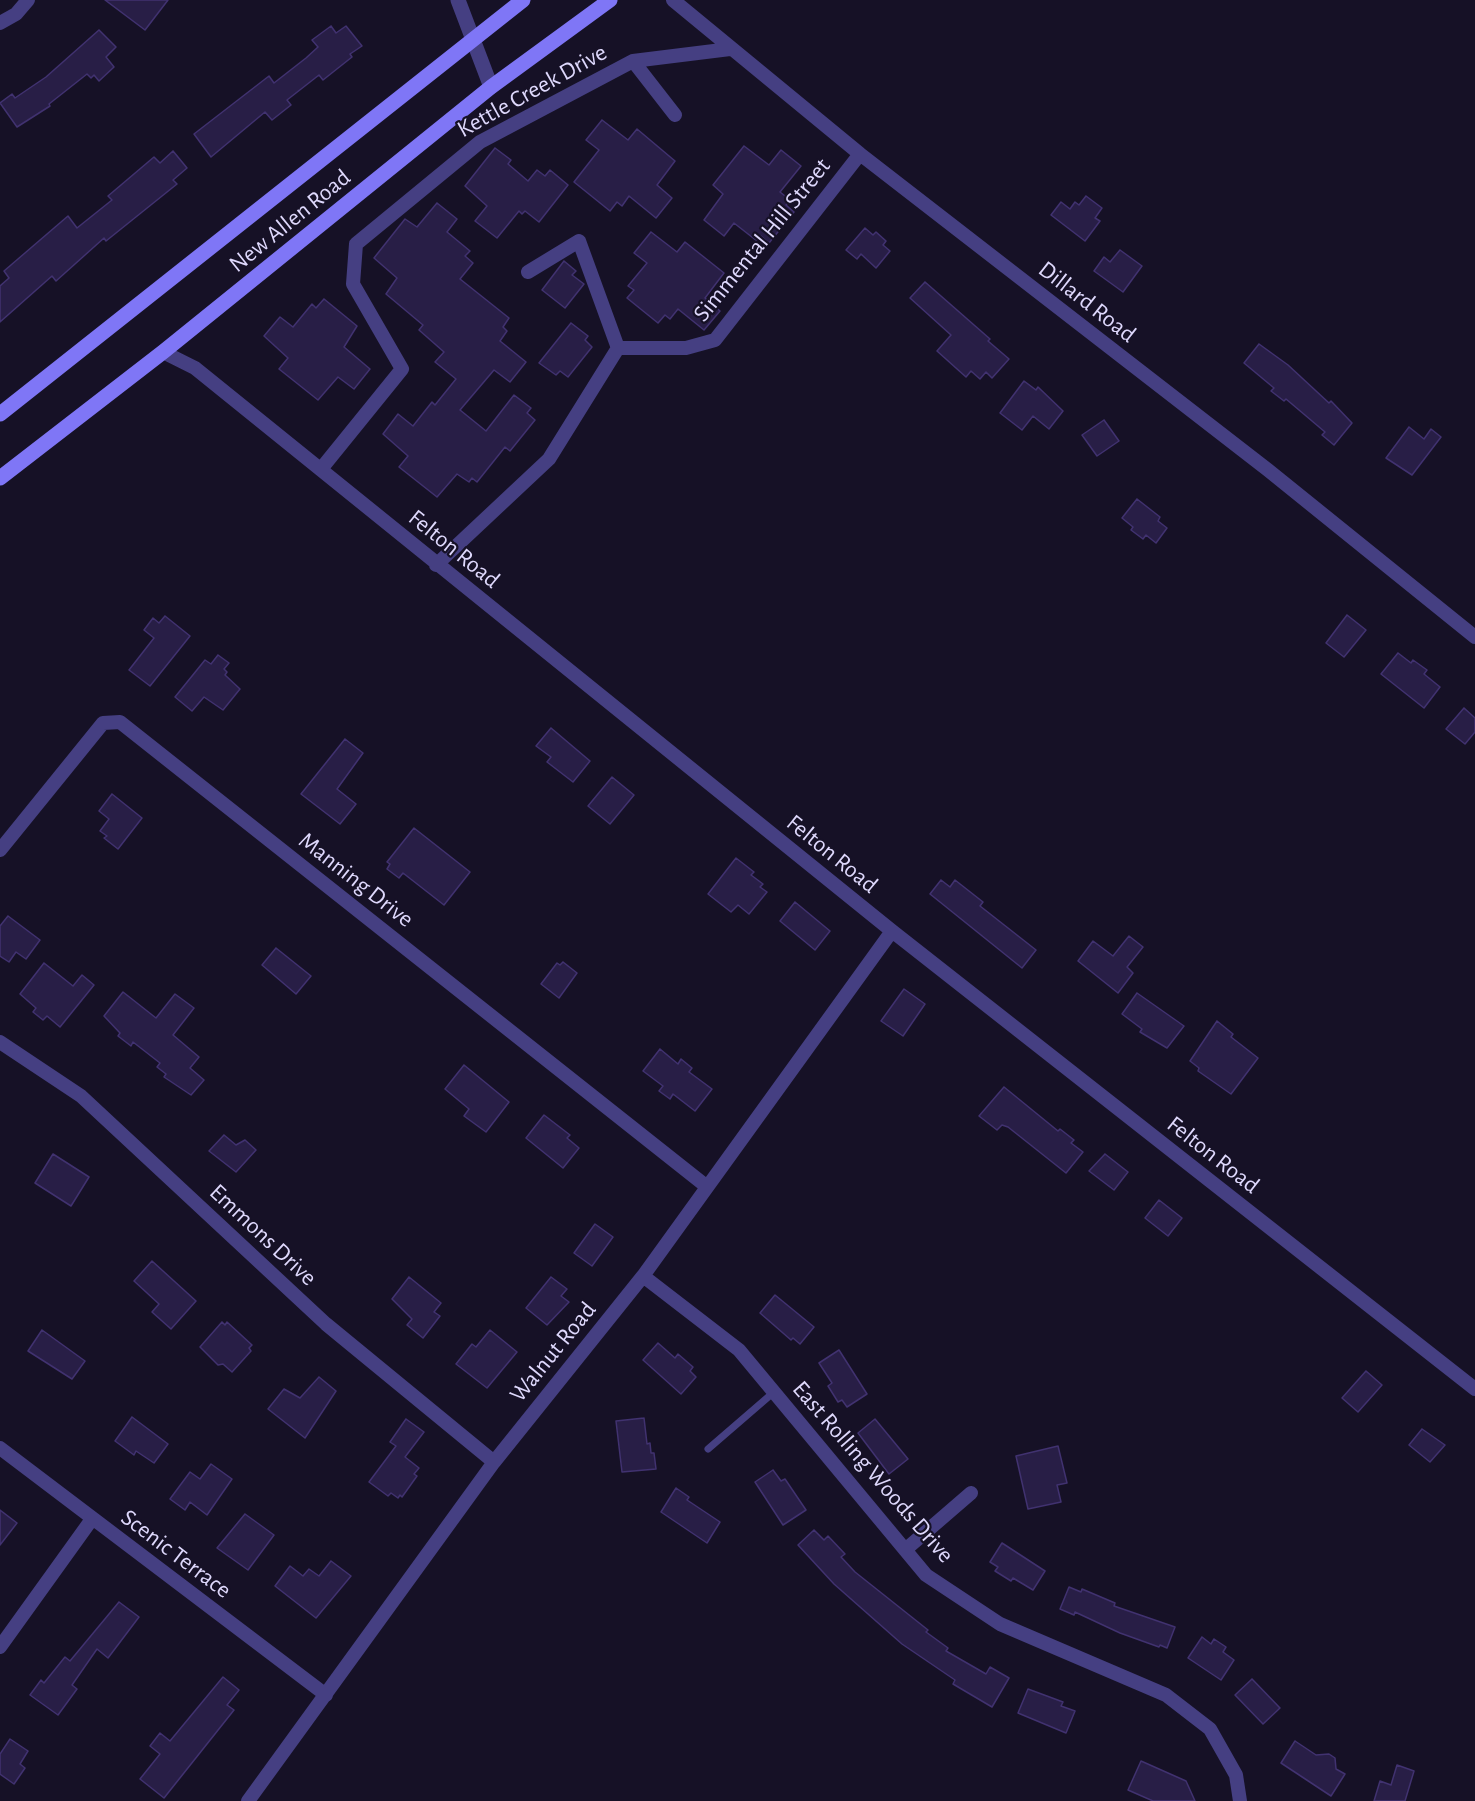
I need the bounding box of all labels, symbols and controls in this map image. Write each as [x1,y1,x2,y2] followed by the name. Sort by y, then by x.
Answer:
[452,38,612,144] street label: Kettle Creek Drive
[687,152,837,328] street label: Simmental Hill Street
[223,163,357,279] street label: New Allen Road
[1032,255,1142,349] street label: Dillard Road
[402,503,506,595] street label: Felton Road
[780,808,884,900] street label: Felton Road
[293,826,419,934] street label: Manning Drive
[1161,1110,1265,1200] street label: Felton Road
[203,1178,323,1292] street label: Emmons Drive
[504,1296,602,1408] street label: Walnut Road
[786,1375,960,1569] street label: East Rolling Woods Drive
[115,1503,237,1605] street label: Scenic Terrace

